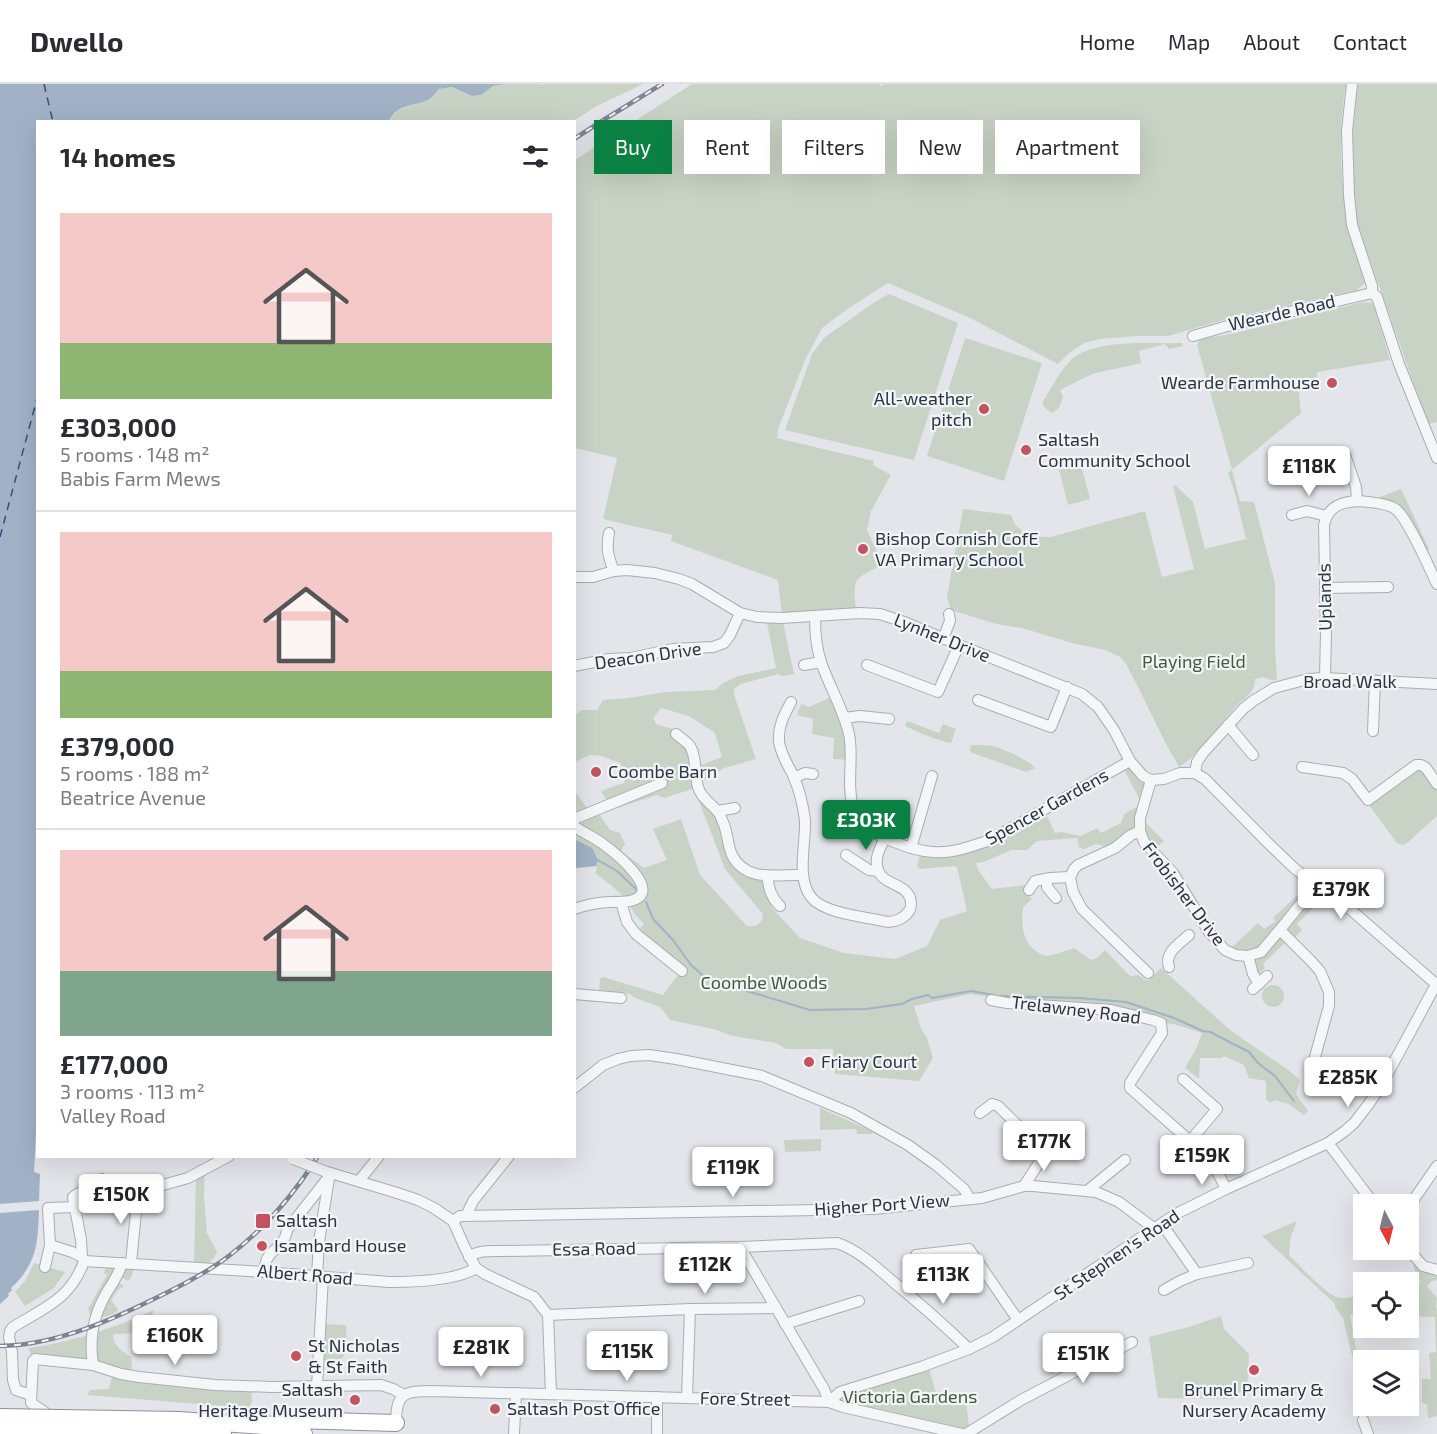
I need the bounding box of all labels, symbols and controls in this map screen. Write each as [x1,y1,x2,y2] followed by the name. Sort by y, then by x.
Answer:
[30,24,123,58] text: Dwello
[1079,29,1135,54] text: Home
[1168,29,1210,54] text: Map
[1243,29,1300,54] text: About
[1333,29,1407,54] text: Contact
[594,120,672,174] chip: Buy
[684,120,770,174] chip: Rent
[782,120,885,174] chip: Filters
[897,120,983,174] chip: New
[995,120,1140,174] chip: Apartment
[519,140,552,173] icon: filters
[60,141,176,172] text: 14 homes
[252,252,360,360] icon: home
[1226,289,1337,335] street label: Wearde Road
[1161,371,1320,393] place label: Wearde Farmhouse
[1325,376,1339,390] marker: Wearde Farmhouse
[874,387,972,430] place label: All-weather pitch
[977,402,991,416] marker: All-weather pitch
[60,411,177,442] text: £303,000
[1038,428,1191,471] place label: Saltash Community School
[60,442,210,466] text: 5 rooms · 148 m²
[1019,443,1033,457] marker: Saltash Community School
[1267,446,1351,497] pin: £118K
[1282,453,1336,477] text: £118K
[60,466,221,490] text: Babis Farm Mews
[875,527,1039,570] place label: Bishop Cornish CofE VA Primary School
[856,542,870,556] marker: Bishop Cornish CofE VA Primary School
[1312,563,1336,631] street label: Uplands
[252,571,360,679] icon: home
[891,608,994,666] street label: Lynher Drive
[593,637,703,673] street label: Deacon Drive
[1142,650,1246,672] park label: Playing Field
[1303,670,1397,692] street label: Broad Walk
[60,730,175,761] text: £379,000
[608,760,717,782] place label: Coombe Barn
[60,761,209,785] text: 5 rooms · 188 m²
[981,763,1112,849] street label: Spencer Gardens
[589,765,603,779] marker: Coombe Barn
[60,785,206,809] text: Beatrice Avenue
[824,800,908,851] pin: £303K
[836,807,896,831] text: £303K
[1139,837,1231,950] street label: Frobisher Drive
[1299,869,1383,920] pin: £379K
[1312,876,1370,900] text: £379K
[252,889,360,997] icon: home
[701,971,827,993] park label: Coombe Woods
[1010,990,1142,1028] street label: Trelawney Road
[60,1048,168,1079] text: £177,000
[821,1050,917,1072] place label: Friary Court
[802,1055,816,1069] marker: Friary Court
[1306,1057,1390,1108] pin: £285K
[1318,1064,1378,1088] text: £285K
[60,1079,205,1103] text: 3 rooms · 113 m²
[60,1103,166,1127] text: Valley Road
[1002,1121,1086,1172] pin: £177K
[1017,1128,1071,1152] text: £177K
[1160,1135,1244,1186] pin: £159K
[1174,1142,1230,1166] text: £159K
[691,1147,775,1198] pin: £119K
[706,1154,760,1178] text: £119K
[79,1174,163,1225] pin: £150K
[93,1181,149,1205] text: £150K
[813,1188,951,1220] street label: Higher Port View
[1353,1194,1419,1260] north arrow
[1353,1194,1419,1416] map controls
[1050,1204,1183,1304] street label: St Stephen's Road
[276,1209,338,1231] place label: Saltash
[254,1212,272,1230] marker: Saltash
[274,1234,406,1256] place label: Isambard House
[552,1236,636,1260] street label: Essa Road
[255,1239,269,1253] marker: Isambard House
[663,1244,747,1295] pin: £112K
[678,1251,732,1275] text: £112K
[901,1254,985,1305] pin: £113K
[256,1259,354,1289] street label: Albert Road
[916,1261,970,1285] text: £113K
[1353,1272,1419,1338] button: locate
[133,1315,217,1366] pin: £160K
[146,1322,204,1346] text: £160K
[439,1327,523,1378] pin: £281K
[585,1331,669,1382] pin: £115K
[1041,1333,1125,1384] pin: £151K
[308,1334,400,1377] place label: St Nicholas & St Faith
[452,1334,510,1358] text: £281K
[601,1338,653,1362] text: £115K
[1057,1340,1109,1364] text: £151K
[289,1349,303,1363] marker: St Nicholas & St Faith
[1353,1350,1419,1416] button: layers
[1247,1363,1261,1377] marker: Brunel Primary & Nursery Academy
[198,1378,343,1421] place label: Saltash Heritage Museum
[1182,1378,1326,1421] place label: Brunel Primary & Nursery Academy
[843,1385,977,1407] park label: Victoria Gardens
[700,1386,791,1410] street label: Fore Street
[348,1393,362,1407] marker: Saltash Heritage Museum
[507,1397,660,1419] place label: Saltash Post Office
[488,1402,502,1416] marker: Saltash Post Office

